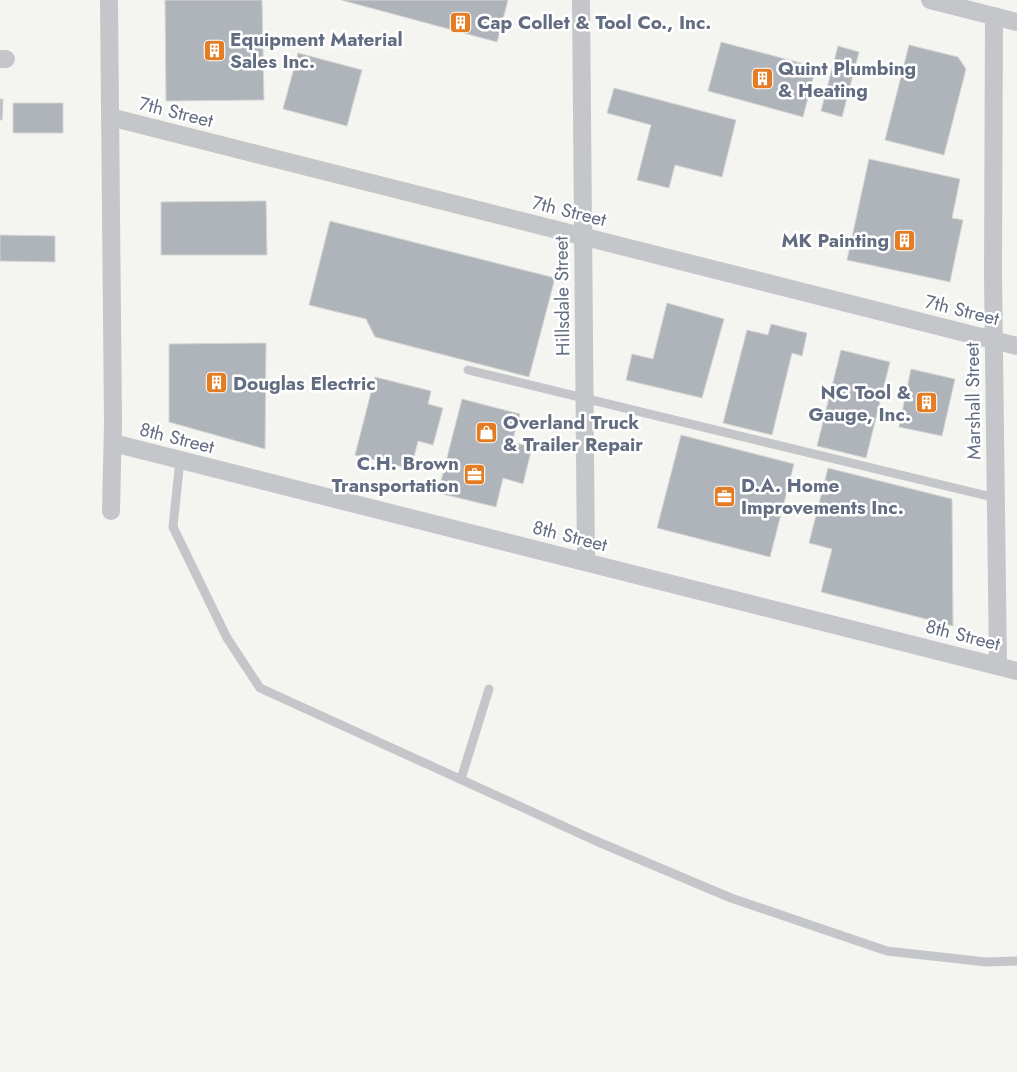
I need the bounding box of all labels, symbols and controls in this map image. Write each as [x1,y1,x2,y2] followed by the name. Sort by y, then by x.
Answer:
[477,9,711,36] place label: Cap Collet & Tool Co., Inc.
[449,10,473,34] building icon: Cap Collet & Tool Co., Inc.
[230,26,403,75] place label: Equipment Material Sales Inc.
[202,38,226,62] building icon: Equipment Material Sales Inc.
[778,55,916,104] place label: Quint Plumbing & Heating
[750,67,774,91] building icon: Quint Plumbing & Heating
[136,90,216,134] street label: 7th Street
[529,189,609,233] street label: 7th Street
[782,227,889,254] place label: MK Painting
[893,228,917,252] building icon: MK Painting
[547,235,577,356] street label: Hillsdale Street
[922,288,1002,332] street label: 7th Street
[958,342,988,460] street label: Marshall Street
[233,370,376,397] place label: Douglas Electric
[205,371,229,395] building icon: Douglas Electric
[808,379,911,428] place label: NC Tool & Gauge, Inc.
[915,391,939,415] building icon: NC Tool & Gauge, Inc.
[503,409,643,458] place label: Overland Truck & Trailer Repair
[137,416,218,460] street label: 8th Street
[475,421,499,445] shop icon: Overland Truck & Trailer Repair
[332,450,459,499] place label: C.H. Brown Transportation
[463,462,487,486] office icon: C.H. Brown Transportation
[741,472,904,521] place label: D.A. Home Improvements Inc.
[713,484,737,508] office icon: D.A. Home Improvements Inc.
[530,514,611,558] street label: 8th Street
[923,613,1004,657] street label: 8th Street

